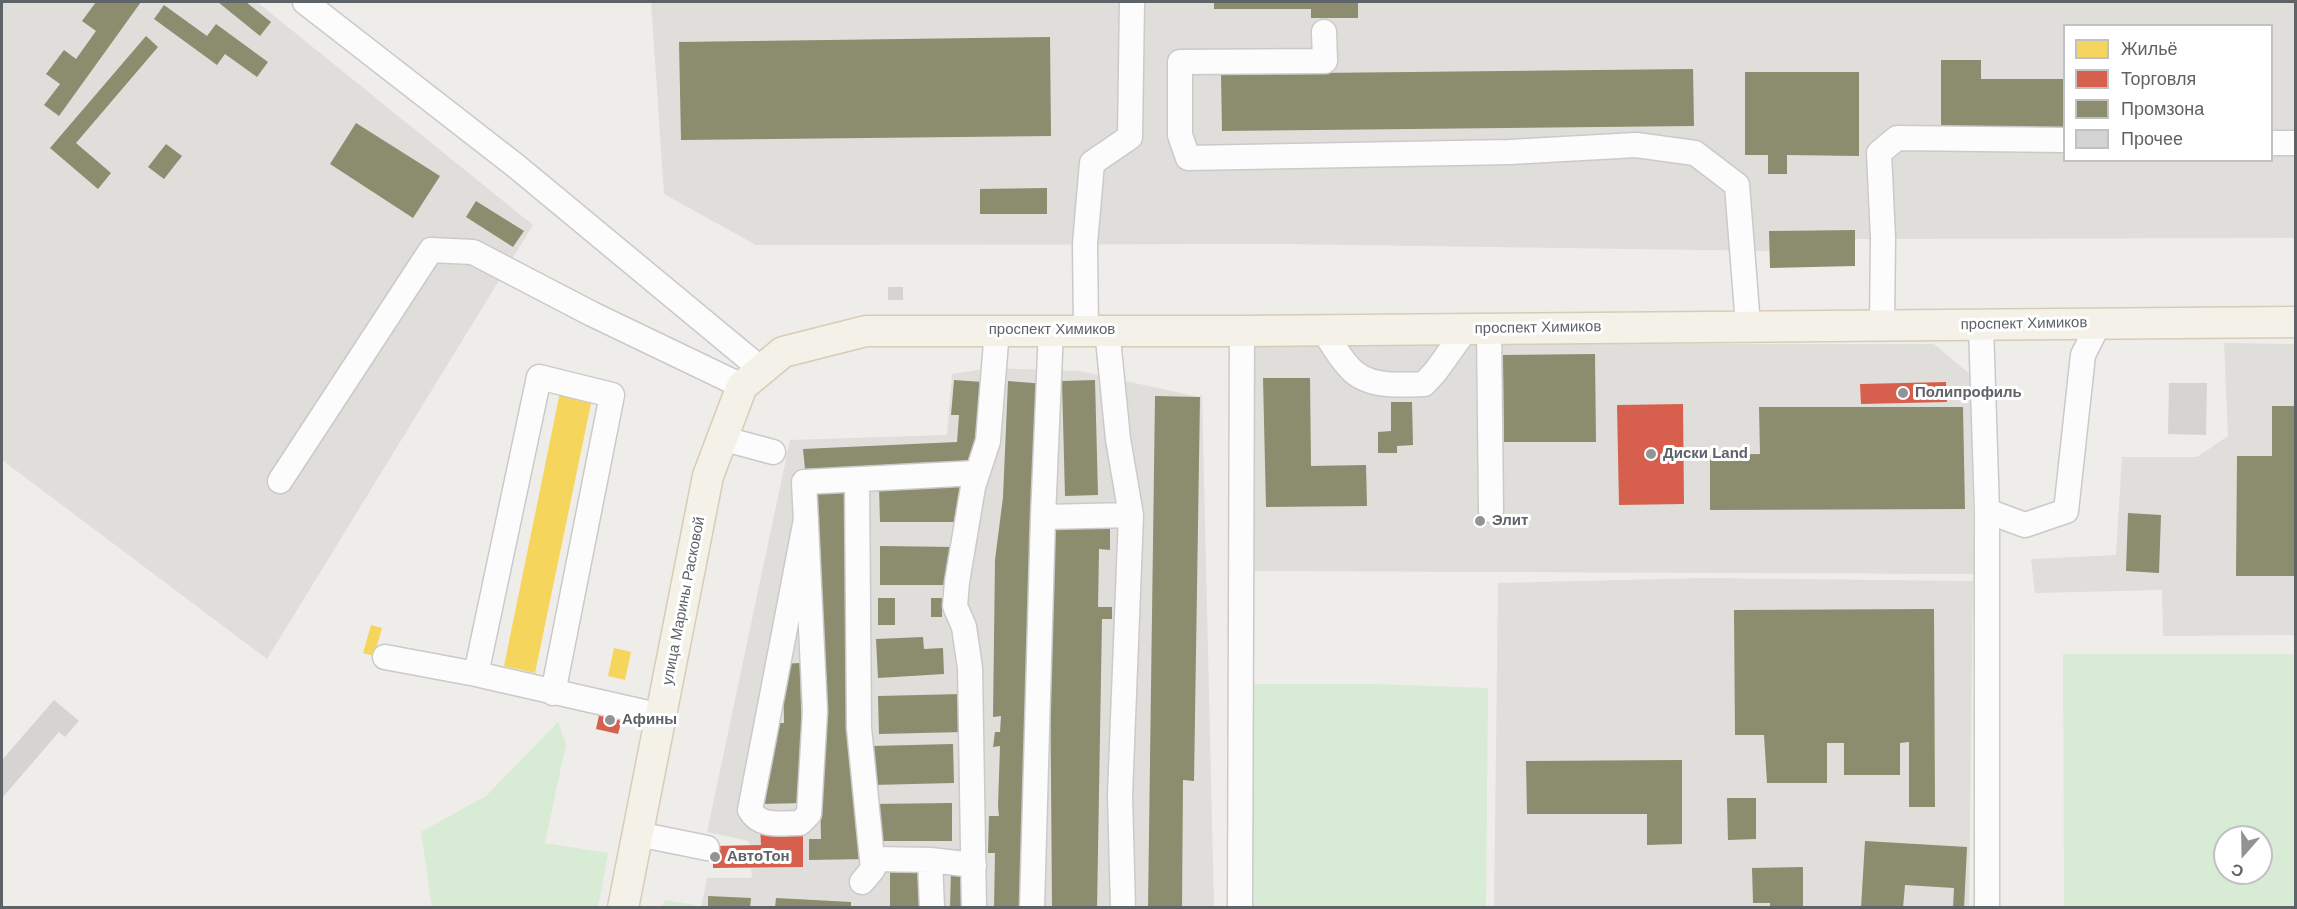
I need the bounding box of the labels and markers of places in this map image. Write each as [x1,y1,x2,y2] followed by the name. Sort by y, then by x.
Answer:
[1915,384,2022,402] place label: Полипрофиль
[1896,386,1910,400] marker: Полипрофиль
[1663,445,1748,463] place label: Диски Land
[1644,447,1658,461] marker: Диски Land
[1492,512,1528,530] place label: Элит
[1473,514,1487,528] marker: Элит
[622,711,677,729] place label: Афины
[603,713,617,727] marker: Афины
[727,848,790,866] place label: АвтоТон
[708,850,722,864] marker: АвтоТон

